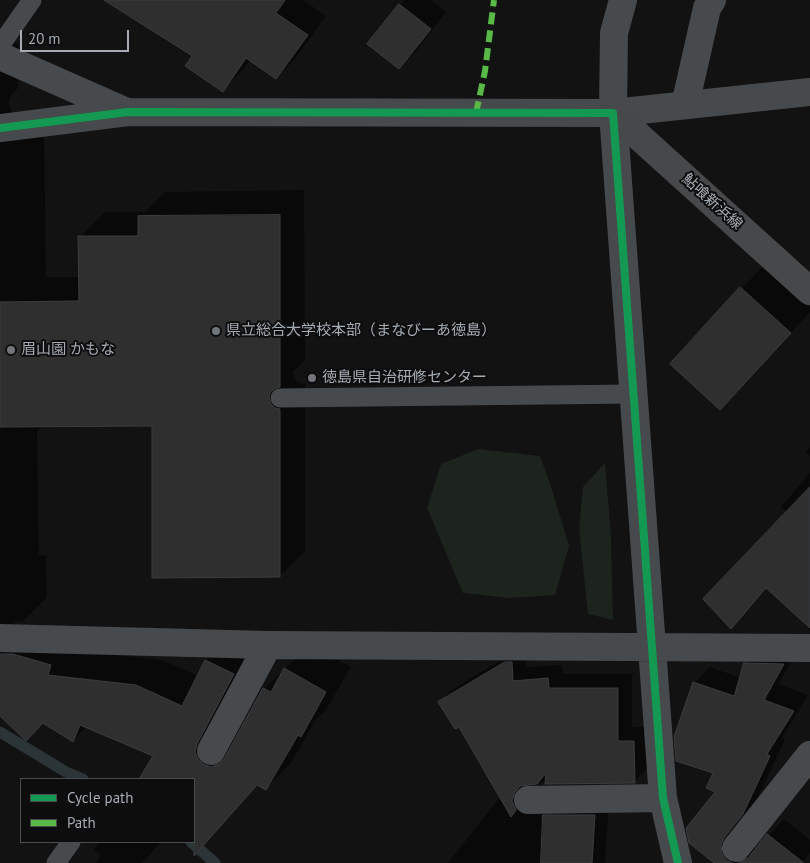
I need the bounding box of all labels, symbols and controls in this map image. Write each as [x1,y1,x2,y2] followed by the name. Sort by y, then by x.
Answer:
[22,20,131,52] scale bar
[28,29,61,48] text: 20 m
[678,170,746,234] street label: 鮎喰新浜線
[226,322,496,340] place label: 県立総合大学校本部（まなびーあ徳島）
[210,325,222,337] marker: 県立総合大学校本部（まなびーあ徳島）
[21,341,115,359] place label: 眉山園 かもな
[5,344,17,356] marker: 眉山園 かもな
[322,369,487,387] place label: 徳島県自治研修センター
[306,372,318,384] marker: 徳島県自治研修センター
[20,778,195,843] legend
[67,788,133,807] text: Cycle path
[67,813,96,832] text: Path

